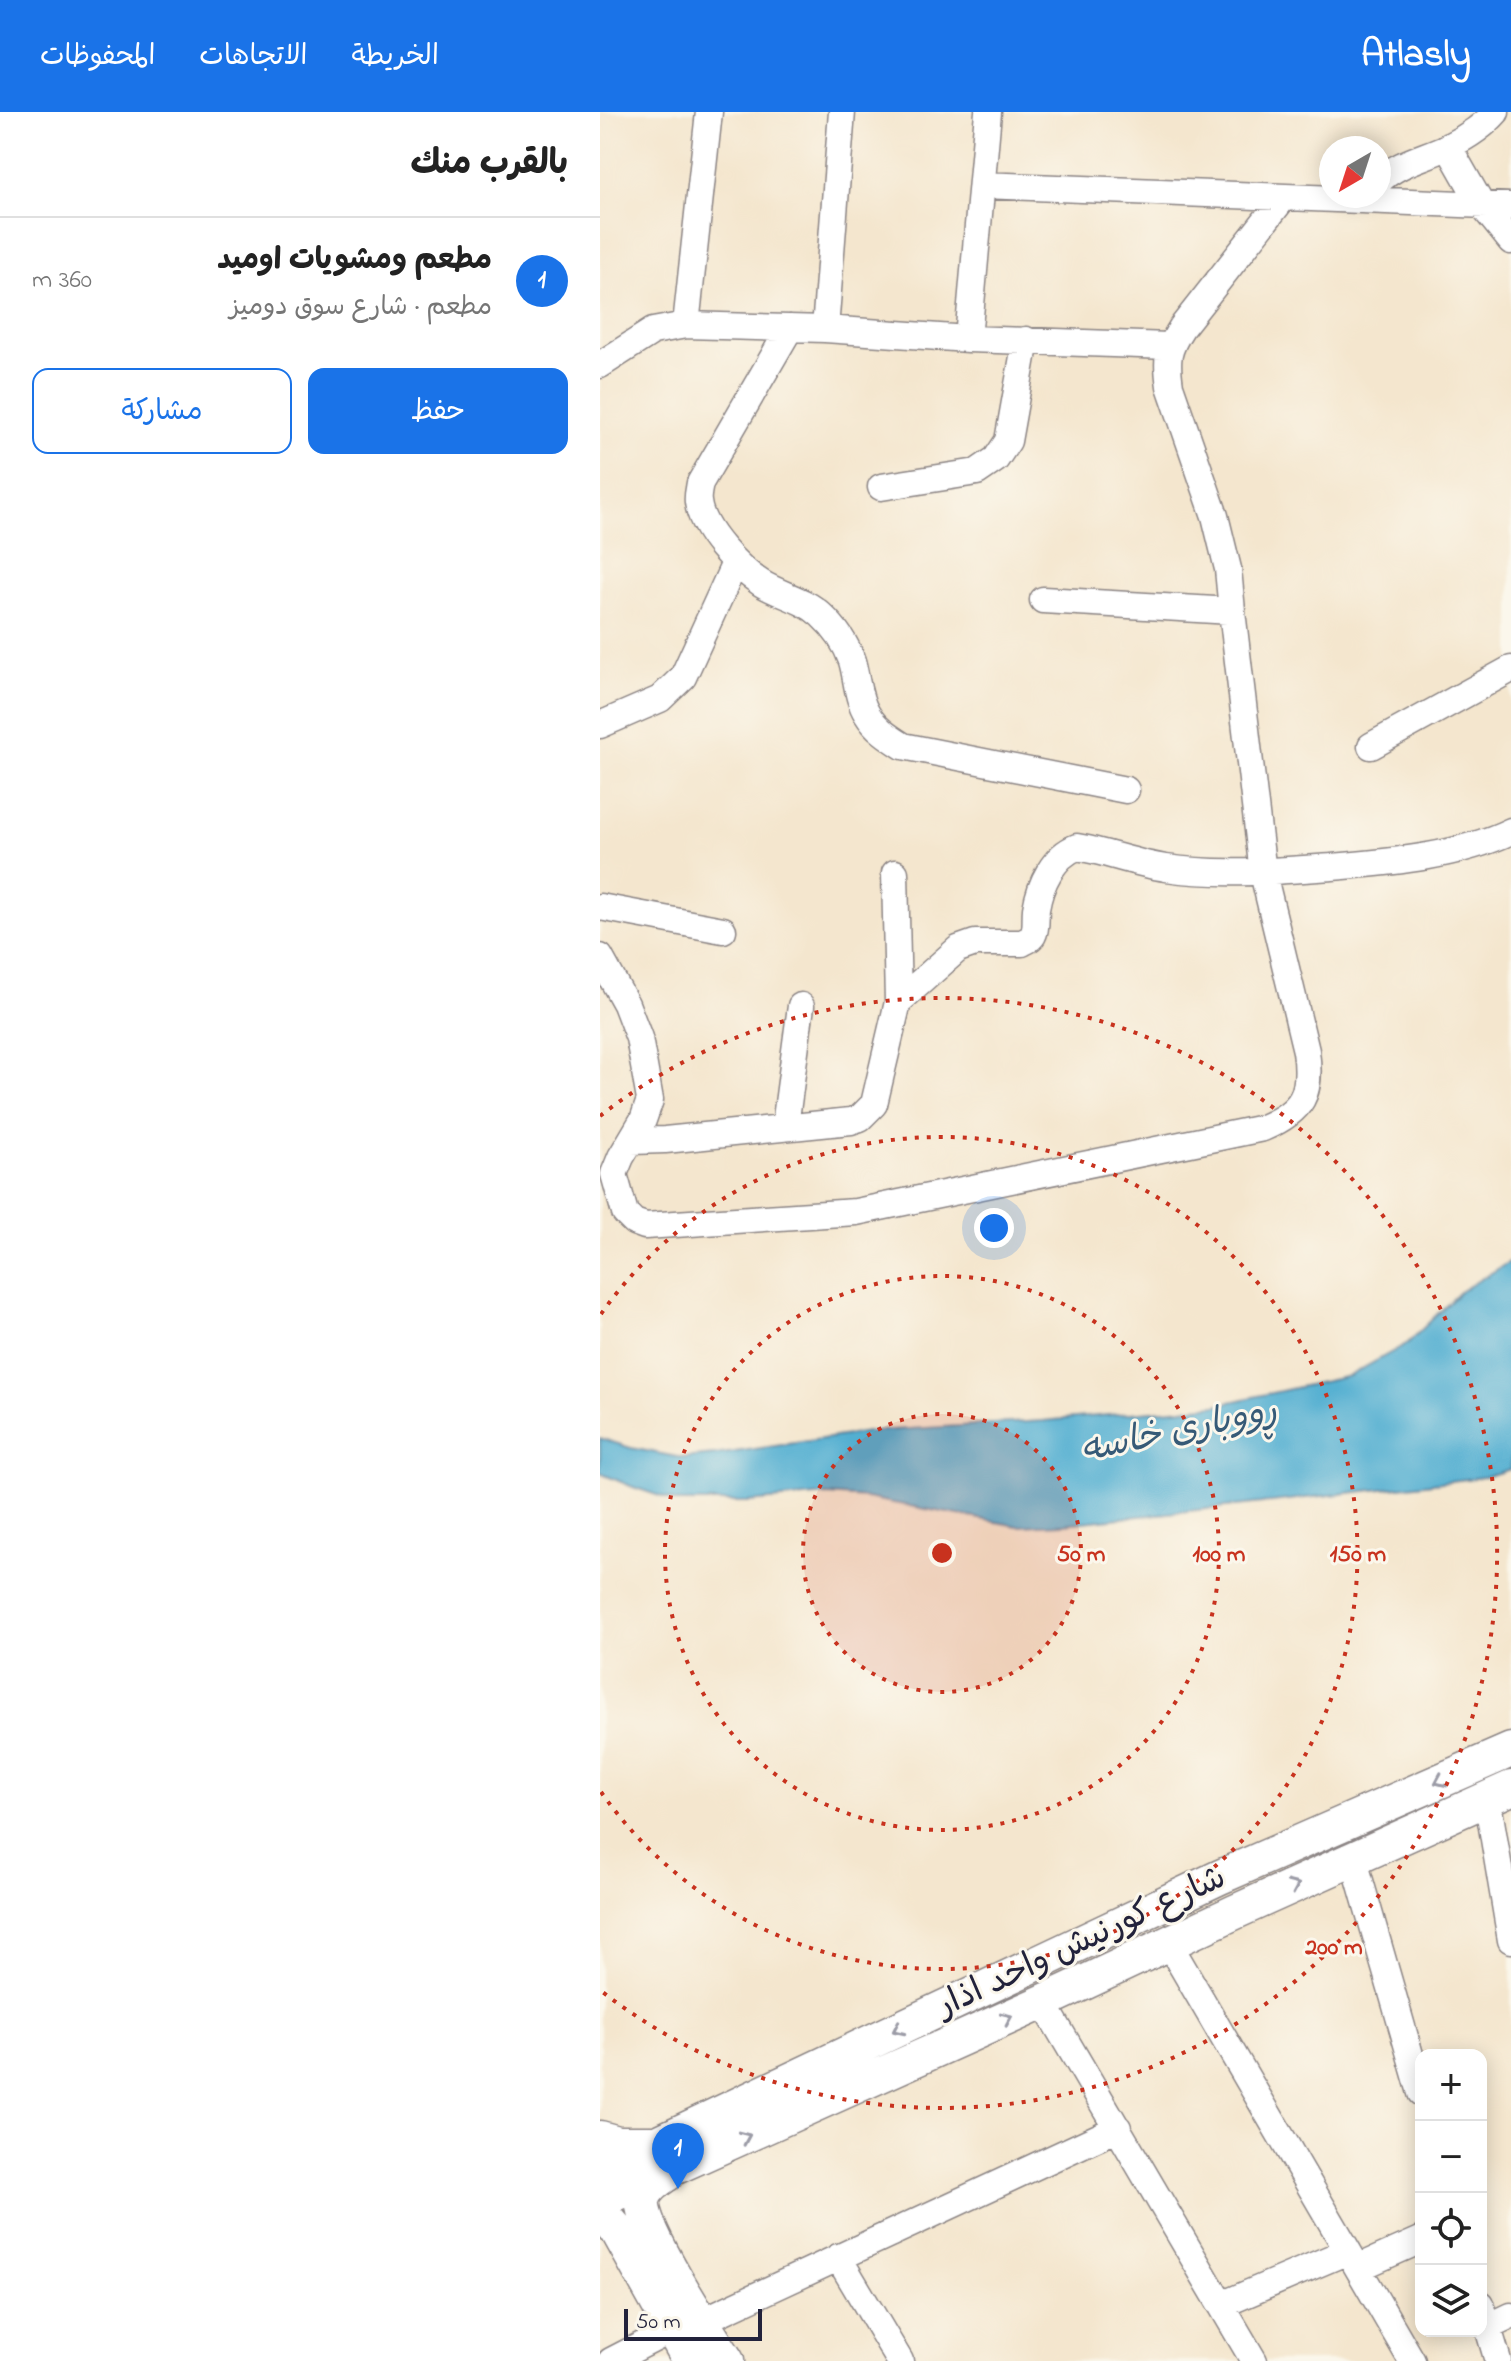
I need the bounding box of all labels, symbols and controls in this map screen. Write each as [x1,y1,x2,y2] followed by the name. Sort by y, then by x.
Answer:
[1361,28,1471,84] text: Atlasly
[40,37,155,78] text: المحفوظات
[199,37,307,78] text: الاتجاهات
[351,37,439,78] text: الخريطة
[1319,136,1391,208] north arrow
[410,140,568,190] text: بالقرب منك
[217,239,492,283] text: مطعم ومشويات اوميد
[32,262,92,300] text: 360 m
[538,262,546,300] text: 1
[229,289,492,327] text: مطعم · شارع سوق دوميز
[32,368,292,454] button: مشاركة
[308,368,568,454] button: حفظ
[974,1208,1014,1248] your location
[1076,1385,1282,1479] water label: ڕووباری خاسە
[1057,1538,1106,1573] text: 50 m
[1193,1538,1246,1573] text: 100 m
[1330,1538,1387,1573] text: 150 m
[928,1539,956,1567] centre of rings
[1433,1772,1448,1788] one-way arrow
[926,1854,1235,2033] street label: شارع كورنيش واحد اذار
[1286,1880,1300,1896] one-way arrow
[1304,1931,1363,1966] text: 200 m
[999,2012,1014,2028] one-way arrow
[891,2019,906,2035] one-way arrow
[1415,2049,1487,2337] map controls
[1415,2049,1487,2121] button: +
[1415,2121,1487,2193] button: −
[652,2123,704,2189] pin: 1
[737,2131,751,2147] one-way arrow
[1415,2193,1487,2265] button: locate
[1415,2265,1487,2337] button: layers
[624,2305,762,2341] scale bar
[636,2307,681,2339] text: 50 m

